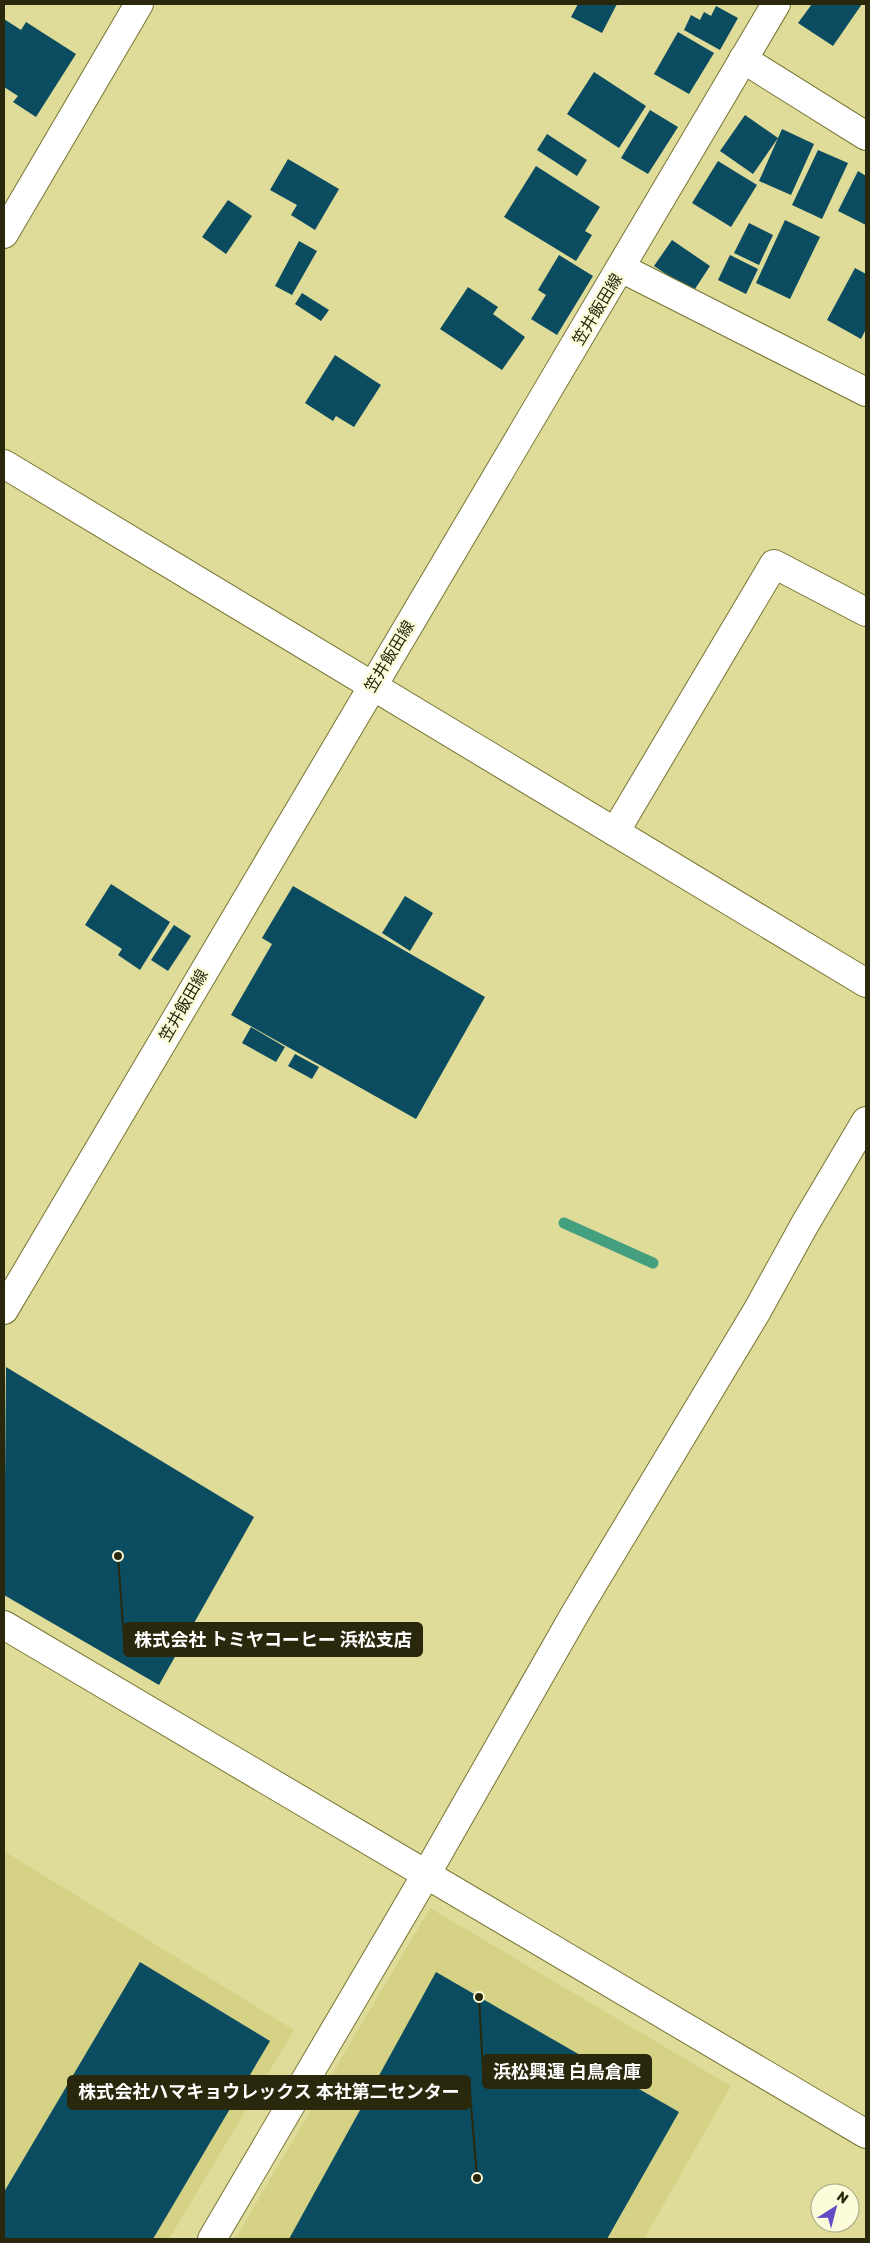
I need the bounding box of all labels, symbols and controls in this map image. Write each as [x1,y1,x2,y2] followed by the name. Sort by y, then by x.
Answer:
[569,270,626,348] street label: 笠井飯田線
[361,617,418,695] street label: 笠井飯田線
[155,966,212,1045] street label: 笠井飯田線
[124,1623,422,1656] callout: 株式会社 トミヤコーヒー 浜松支店
[134,1629,412,1651] text: 株式会社 トミヤコーヒー 浜松支店
[483,2055,651,2088] callout: 浜松興運 白鳥倉庫
[493,2061,641,2083] text: 浜松興運 白鳥倉庫
[68,2076,470,2109] callout: 株式会社ハマキョウレックス 本社第二センター
[78,2081,460,2103] text: 株式会社ハマキョウレックス 本社第二センター
[810,2183,860,2233] north arrow
[833,2188,851,2208] text: N

